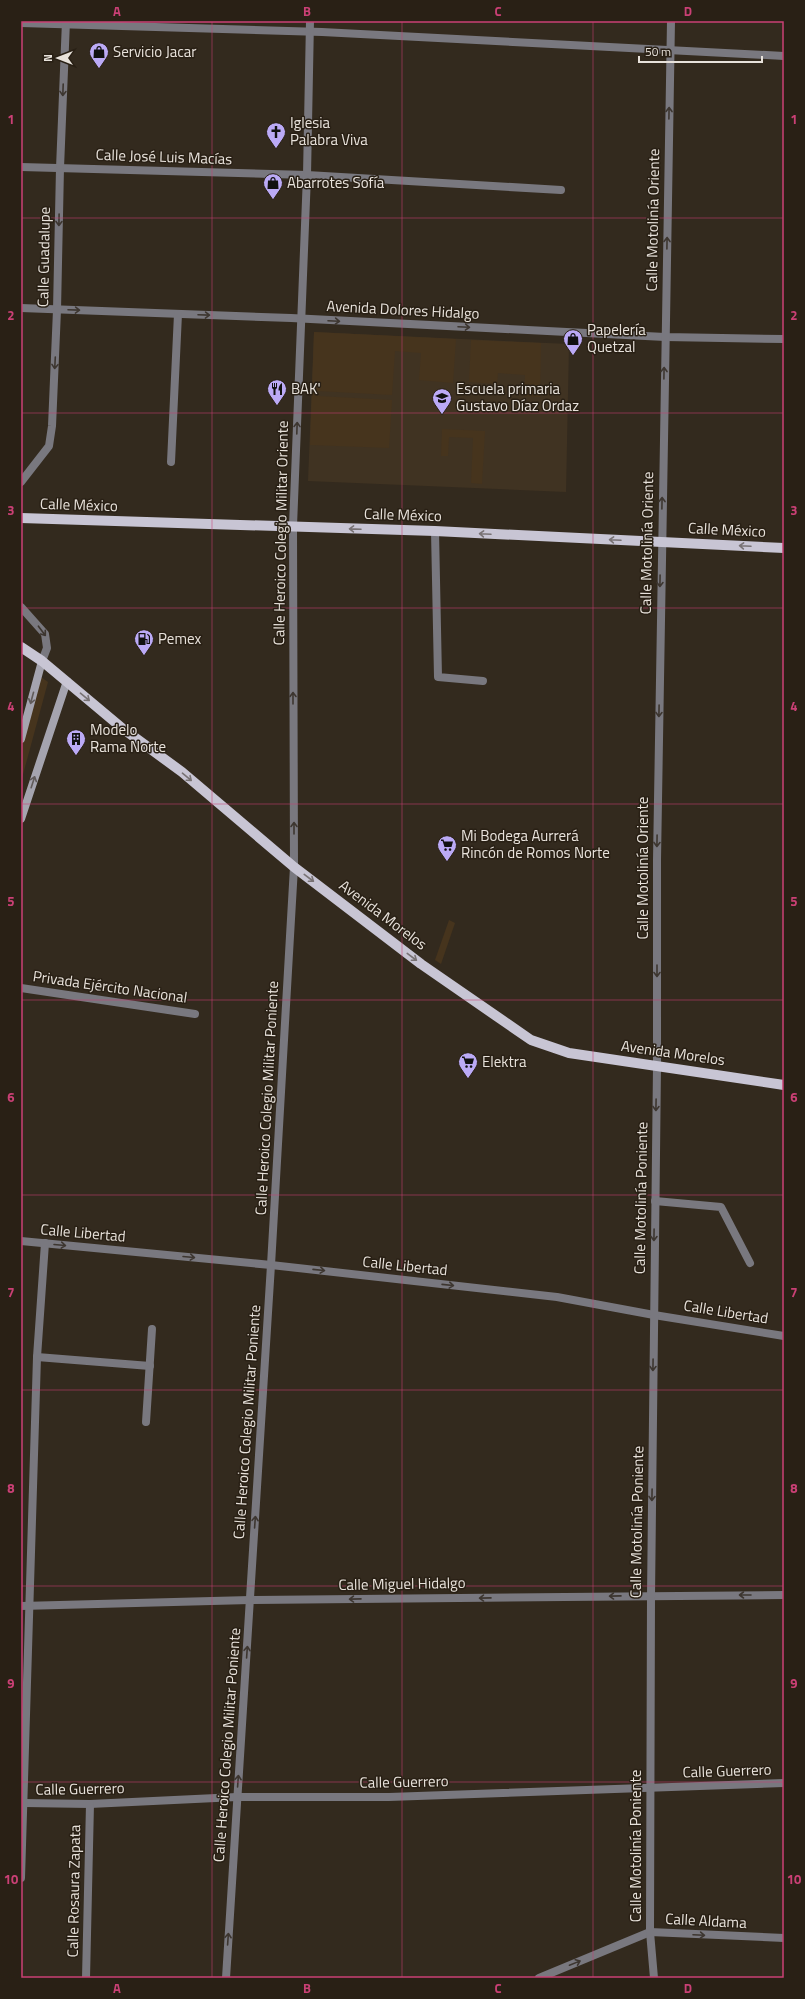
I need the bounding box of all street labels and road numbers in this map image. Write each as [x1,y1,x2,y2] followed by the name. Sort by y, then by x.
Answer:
[95,143,233,170] street label: Calle José Luis Macías
[640,148,665,292] street label: Calle Motolinía Oriente
[31,207,56,307] street label: Calle Guadalupe
[326,294,480,325] street label: Avenida Dolores Hidalgo
[267,420,294,646] street label: Calle Heroico Colegio Militar Oriente
[634,471,659,615] street label: Calle Motolinía Oriente
[40,492,118,517] street label: Calle México
[364,502,442,527] street label: Calle México
[687,516,767,543] street label: Calle México
[631,797,654,939] street label: Calle Motolinía Oriente
[335,874,432,955] street label: Avenida Morelos
[31,964,189,1009] street label: Privada Ejército Nacional
[249,980,284,1216] street label: Calle Heroico Colegio Militar Poniente
[620,1034,727,1071] street label: Avenida Morelos
[628,1122,653,1274] street label: Calle Motolinía Poniente
[40,1217,127,1248] street label: Calle Libertad
[361,1250,449,1281] street label: Calle Libertad
[682,1293,770,1330] street label: Calle Libertad
[227,1304,266,1540] street label: Calle Heroico Colegio Militar Poniente
[624,1446,649,1598] street label: Calle Motolinía Poniente
[338,1571,466,1596] street label: Calle Miguel Hidalgo
[207,1627,246,1863] street label: Calle Heroico Colegio Militar Poniente
[682,1757,772,1784] street label: Calle Guerrero
[359,1769,449,1794] street label: Calle Guerrero
[624,1770,647,1922] street label: Calle Motolinía Poniente
[35,1776,125,1801] street label: Calle Guerrero
[61,1824,86,1958] street label: Calle Rosaura Zapata
[665,1907,748,1934] street label: Calle Aldama

